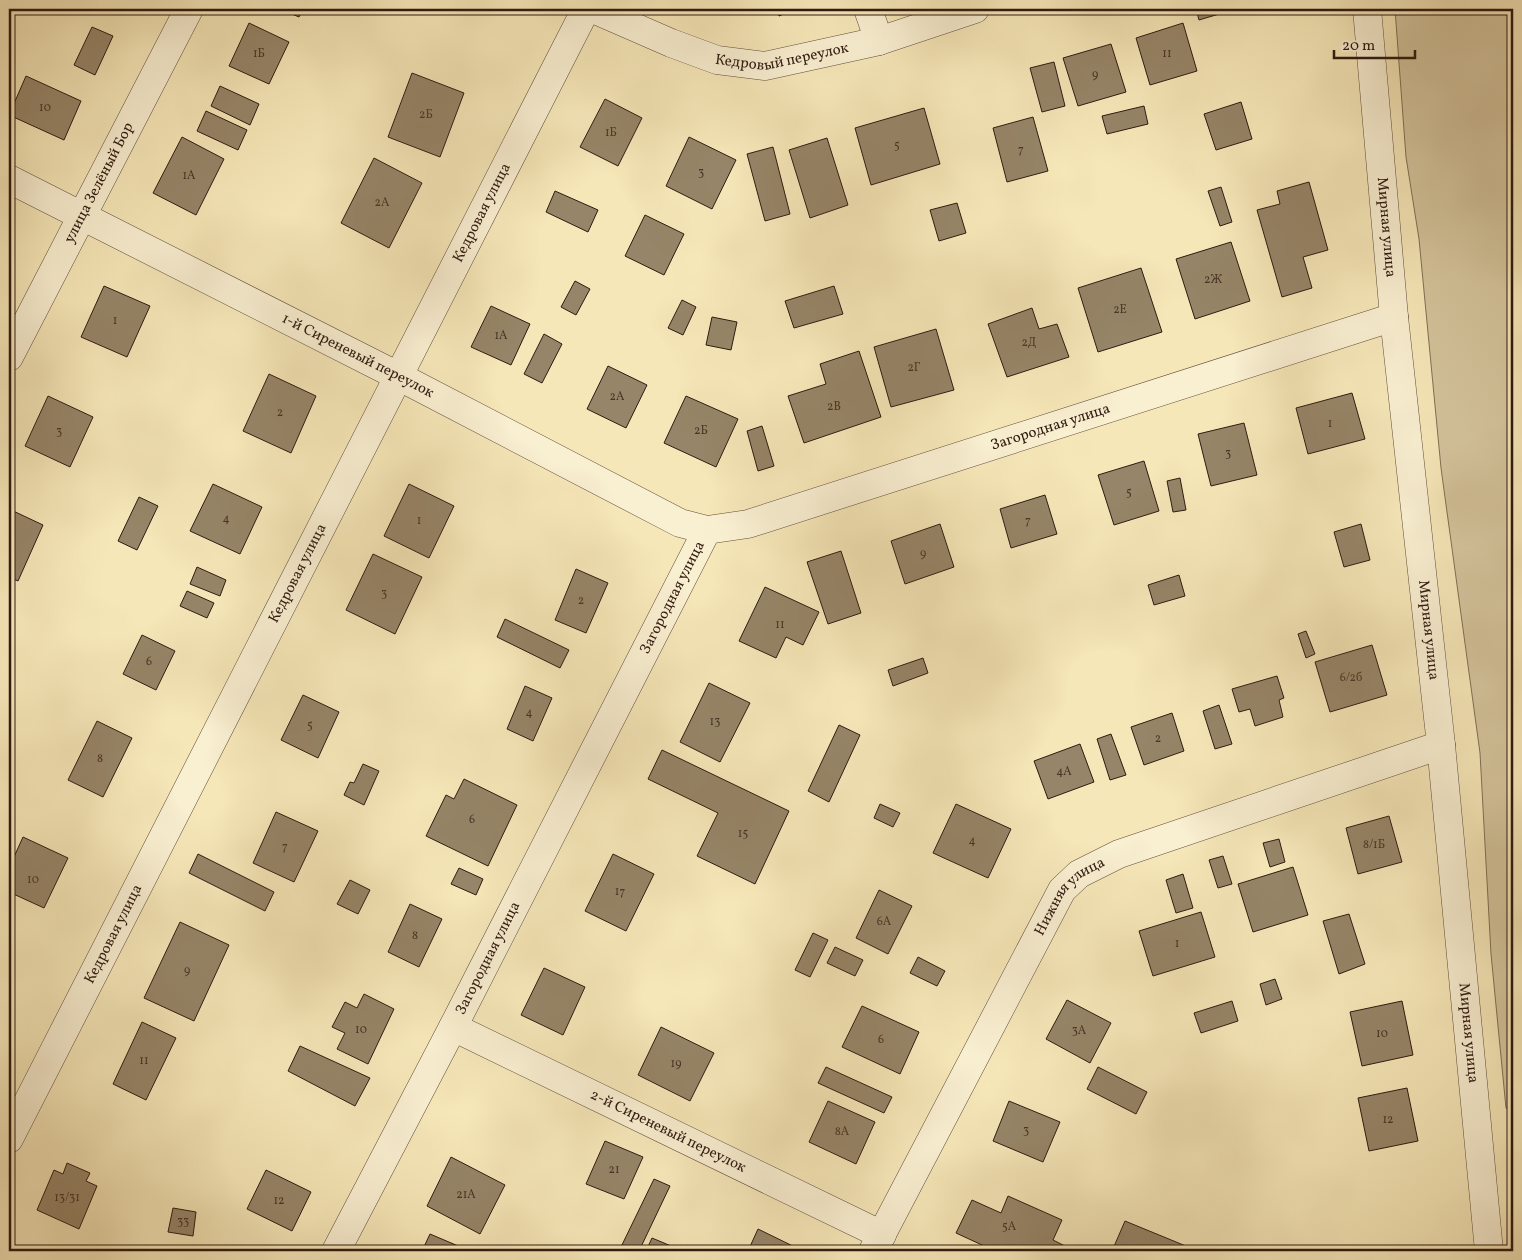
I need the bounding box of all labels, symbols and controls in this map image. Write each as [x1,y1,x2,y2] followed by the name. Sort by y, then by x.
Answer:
[1334,28,1416,60] scale bar
[1342,36,1375,57] text: 20 m
[714,37,850,76] street label: Кедровый переулок
[253,46,265,62] house number: 1Б
[1162,46,1172,62] house number: 11
[1092,67,1098,83] house number: 9
[39,100,51,116] house number: 10
[419,107,433,123] house number: 2Б
[59,119,139,247] street label: улица Зелёный Бор
[605,125,617,141] house number: 1Б
[894,138,900,154] house number: 5
[1018,142,1024,158] house number: 7
[448,159,516,266] street label: Кедровая улица
[698,165,704,181] house number: 3
[182,168,196,184] house number: 1А
[1371,176,1401,278] street label: Мирная улица
[375,195,390,211] house number: 2А
[1204,272,1222,288] house number: 2Ж
[1113,302,1127,318] house number: 2Е
[278,308,438,403] street label: 1-й Сиреневый переулок
[113,313,117,329] house number: 1
[494,328,508,344] house number: 1А
[1021,335,1037,351] house number: 2Д
[907,360,921,376] house number: 2Г
[610,389,625,405] house number: 2А
[988,398,1113,456] street label: Загородная улица
[827,399,841,415] house number: 2В
[277,405,283,421] house number: 2
[1328,416,1332,432] house number: 1
[694,423,708,439] house number: 2Б
[56,424,62,440] house number: 3
[1225,446,1231,462] house number: 3
[1126,485,1132,501] house number: 5
[222,511,230,527] house number: 4
[417,513,421,529] house number: 1
[1025,513,1031,529] house number: 7
[264,520,332,627] street label: Кедровая улица
[635,537,710,658] street label: Загородная улица
[920,546,926,562] house number: 9
[1412,579,1444,681] street label: Мирная улица
[381,586,387,602] house number: 3
[578,593,584,609] house number: 2
[775,617,785,633] house number: 11
[146,654,152,670] house number: 6
[1340,670,1362,686] house number: 6/2б
[525,705,533,721] house number: 4
[710,714,720,730] house number: 13
[307,718,313,734] house number: 5
[1155,731,1161,747] house number: 2
[97,751,103,767] house number: 8
[1056,764,1072,780] house number: 4А
[469,812,475,828] house number: 6
[738,826,748,842] house number: 15
[968,833,976,849] house number: 4
[1363,837,1385,853] house number: 8/1Б
[282,839,288,855] house number: 7
[1029,852,1109,939] street label: Нижняя улица
[27,872,39,888] house number: 10
[79,881,148,988] street label: Кедровая улица
[615,884,625,900] house number: 17
[451,898,526,1018] street label: Загородная улица
[877,914,892,930] house number: 6А
[412,928,418,944] house number: 8
[1175,936,1179,952] house number: 1
[184,963,190,979] house number: 9
[1453,982,1484,1084] street label: Мирная улица
[355,1022,367,1038] house number: 10
[1072,1023,1087,1039] house number: 3А
[1376,1026,1388,1042] house number: 10
[878,1032,884,1048] house number: 6
[139,1053,149,1069] house number: 11
[671,1056,681,1072] house number: 19
[586,1084,750,1178] street label: 2-й Сиреневый переулок
[1382,1112,1394,1128] house number: 12
[1023,1123,1029,1139] house number: 3
[835,1124,850,1140] house number: 8А
[608,1162,620,1178] house number: 21
[456,1187,476,1203] house number: 21А
[54,1190,80,1206] house number: 13/31
[273,1193,285,1209] house number: 12
[177,1214,189,1230] house number: 33
[1002,1219,1017,1235] house number: 5А

